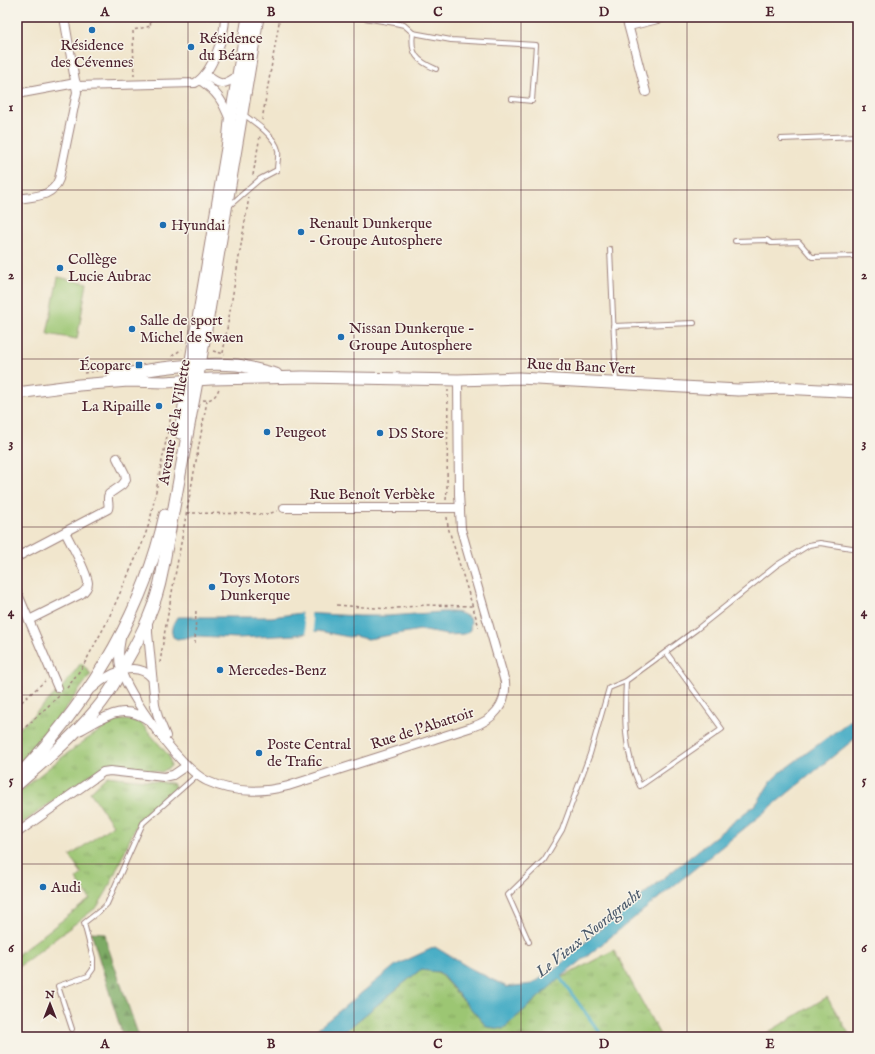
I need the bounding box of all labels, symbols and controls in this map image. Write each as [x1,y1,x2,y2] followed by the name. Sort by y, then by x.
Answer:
[100,4,111,21] text: A
[267,4,276,21] text: B
[433,4,443,21] text: C
[599,4,610,21] text: D
[765,4,775,21] text: E
[87,25,97,35] marker: Résidence des Cévennes
[199,29,263,65] place label: Résidence du Béarn
[51,36,133,72] place label: Résidence des Cévennes
[186,42,196,52] marker: Résidence du Béarn
[9,99,14,116] text: 1
[862,99,867,116] text: 1
[309,214,443,250] place label: Renault Dunkerque - Groupe Autosphere
[171,216,225,235] place label: Hyundai
[158,220,168,230] marker: Hyundai
[296,227,306,237] marker: Renault Dunkerque - Groupe Autosphere
[68,250,151,286] place label: Collège Lucie Aubrac
[55,263,65,273] marker: Collège Lucie Aubrac
[8,267,14,284] text: 2
[861,267,867,284] text: 2
[140,311,244,347] place label: Salle de sport Michel de Swaen
[349,319,475,355] place label: Nissan Dunkerque - Groupe Autosphere
[127,324,137,334] marker: Salle de sport Michel de Swaen
[336,332,346,342] marker: Nissan Dunkerque - Groupe Autosphere
[526,354,636,379] street label: Rue du Banc Vert
[80,356,131,375] place label: Écoparc
[154,358,195,487] street label: Avenue de la Villette
[134,360,144,370] marker: Écoparc
[82,397,151,416] place label: La Ripaille
[154,401,164,411] marker: La Ripaille
[275,423,326,442] place label: Peugeot
[388,424,444,443] place label: DS Store
[262,427,272,437] marker: Peugeot
[375,428,385,438] marker: DS Store
[9,435,14,452] text: 3
[862,435,867,452] text: 3
[309,485,435,504] street label: Rue Benoît Verbèke
[220,569,299,605] place label: Toys Motors Dunkerque
[207,582,217,592] marker: Toys Motors Dunkerque
[8,604,15,621] text: 4
[861,604,868,621] text: 4
[228,661,327,680] place label: Mercedes-Benz
[215,665,225,675] marker: Mercedes-Benz
[368,703,477,754] street label: Rue de l'Abattoir
[267,735,352,771] place label: Poste Central de Trafic
[254,748,264,758] marker: Poste Central de Trafic
[9,772,14,789] text: 5
[862,772,867,789] text: 5
[50,878,81,897] place label: Audi
[38,882,48,892] marker: Audi
[531,884,647,983] water label: Le Vieux Noordgracht
[8,940,14,957] text: 6
[861,940,867,957] text: 6
[30,984,70,1024] north arrow
[44,988,55,1002] text: N
[100,1036,111,1053] text: A
[267,1036,276,1053] text: B
[433,1036,443,1053] text: C
[599,1036,610,1053] text: D
[765,1036,775,1053] text: E

